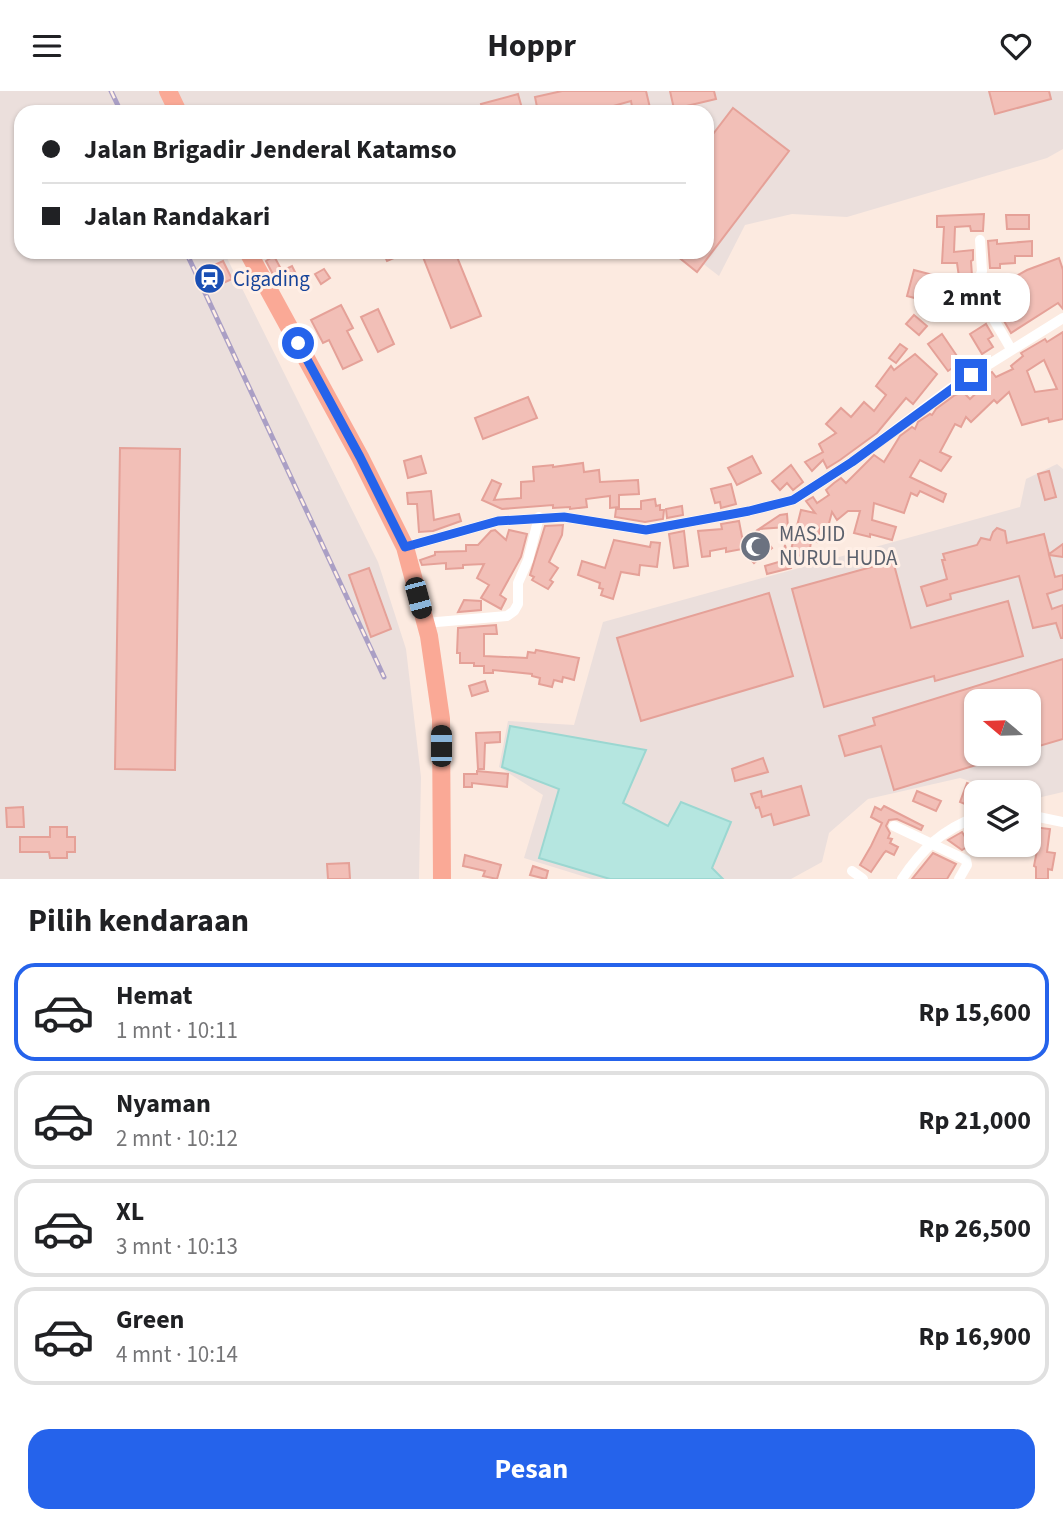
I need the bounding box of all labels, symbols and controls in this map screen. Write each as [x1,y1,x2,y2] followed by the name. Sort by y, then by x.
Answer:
[487,23,576,69] text: Hoppr
[28,27,66,65] icon: menu
[997,27,1035,65] icon: heart
[84,131,457,168] text: Jalan Brigadir Jenderal Katamso
[84,198,270,235] text: Jalan Randakari
[193,262,227,296] station icon: Cigading
[233,264,310,294] place label: Cigading
[913,273,1029,323] callout: 2 mnt
[943,281,1001,314] text: 2 mnt
[282,327,314,359] route start
[955,359,987,391] route end
[779,519,898,573] place label: MASJID NURUL HUDA
[739,529,773,563] mosque icon: MASJID NURUL HUDA
[403,575,434,621] car
[964,689,1041,767] north arrow
[964,689,1041,857] map controls
[431,725,452,767] car
[964,780,1041,857] button: layers
[28,898,249,944] text: Pilih kendaraan
[116,977,192,1014] text: Hemat
[32,981,95,1044] icon: car
[919,994,1031,1031] text: Rp 15,600
[116,1014,238,1047] text: 1 mnt · 10:11
[116,1085,211,1122] text: Nyaman
[32,1089,95,1152] icon: car
[919,1102,1031,1139] text: Rp 21,000
[116,1122,238,1155] text: 2 mnt · 10:12
[116,1193,144,1230] text: XL
[32,1197,95,1260] icon: car
[919,1210,1031,1247] text: Rp 26,500
[116,1230,238,1263] text: 3 mnt · 10:13
[116,1301,184,1338] text: Green
[32,1305,95,1368] icon: car
[919,1318,1031,1355] text: Rp 16,900
[116,1338,238,1371] text: 4 mnt · 10:14
[28,1429,1035,1509] button: Pesan

